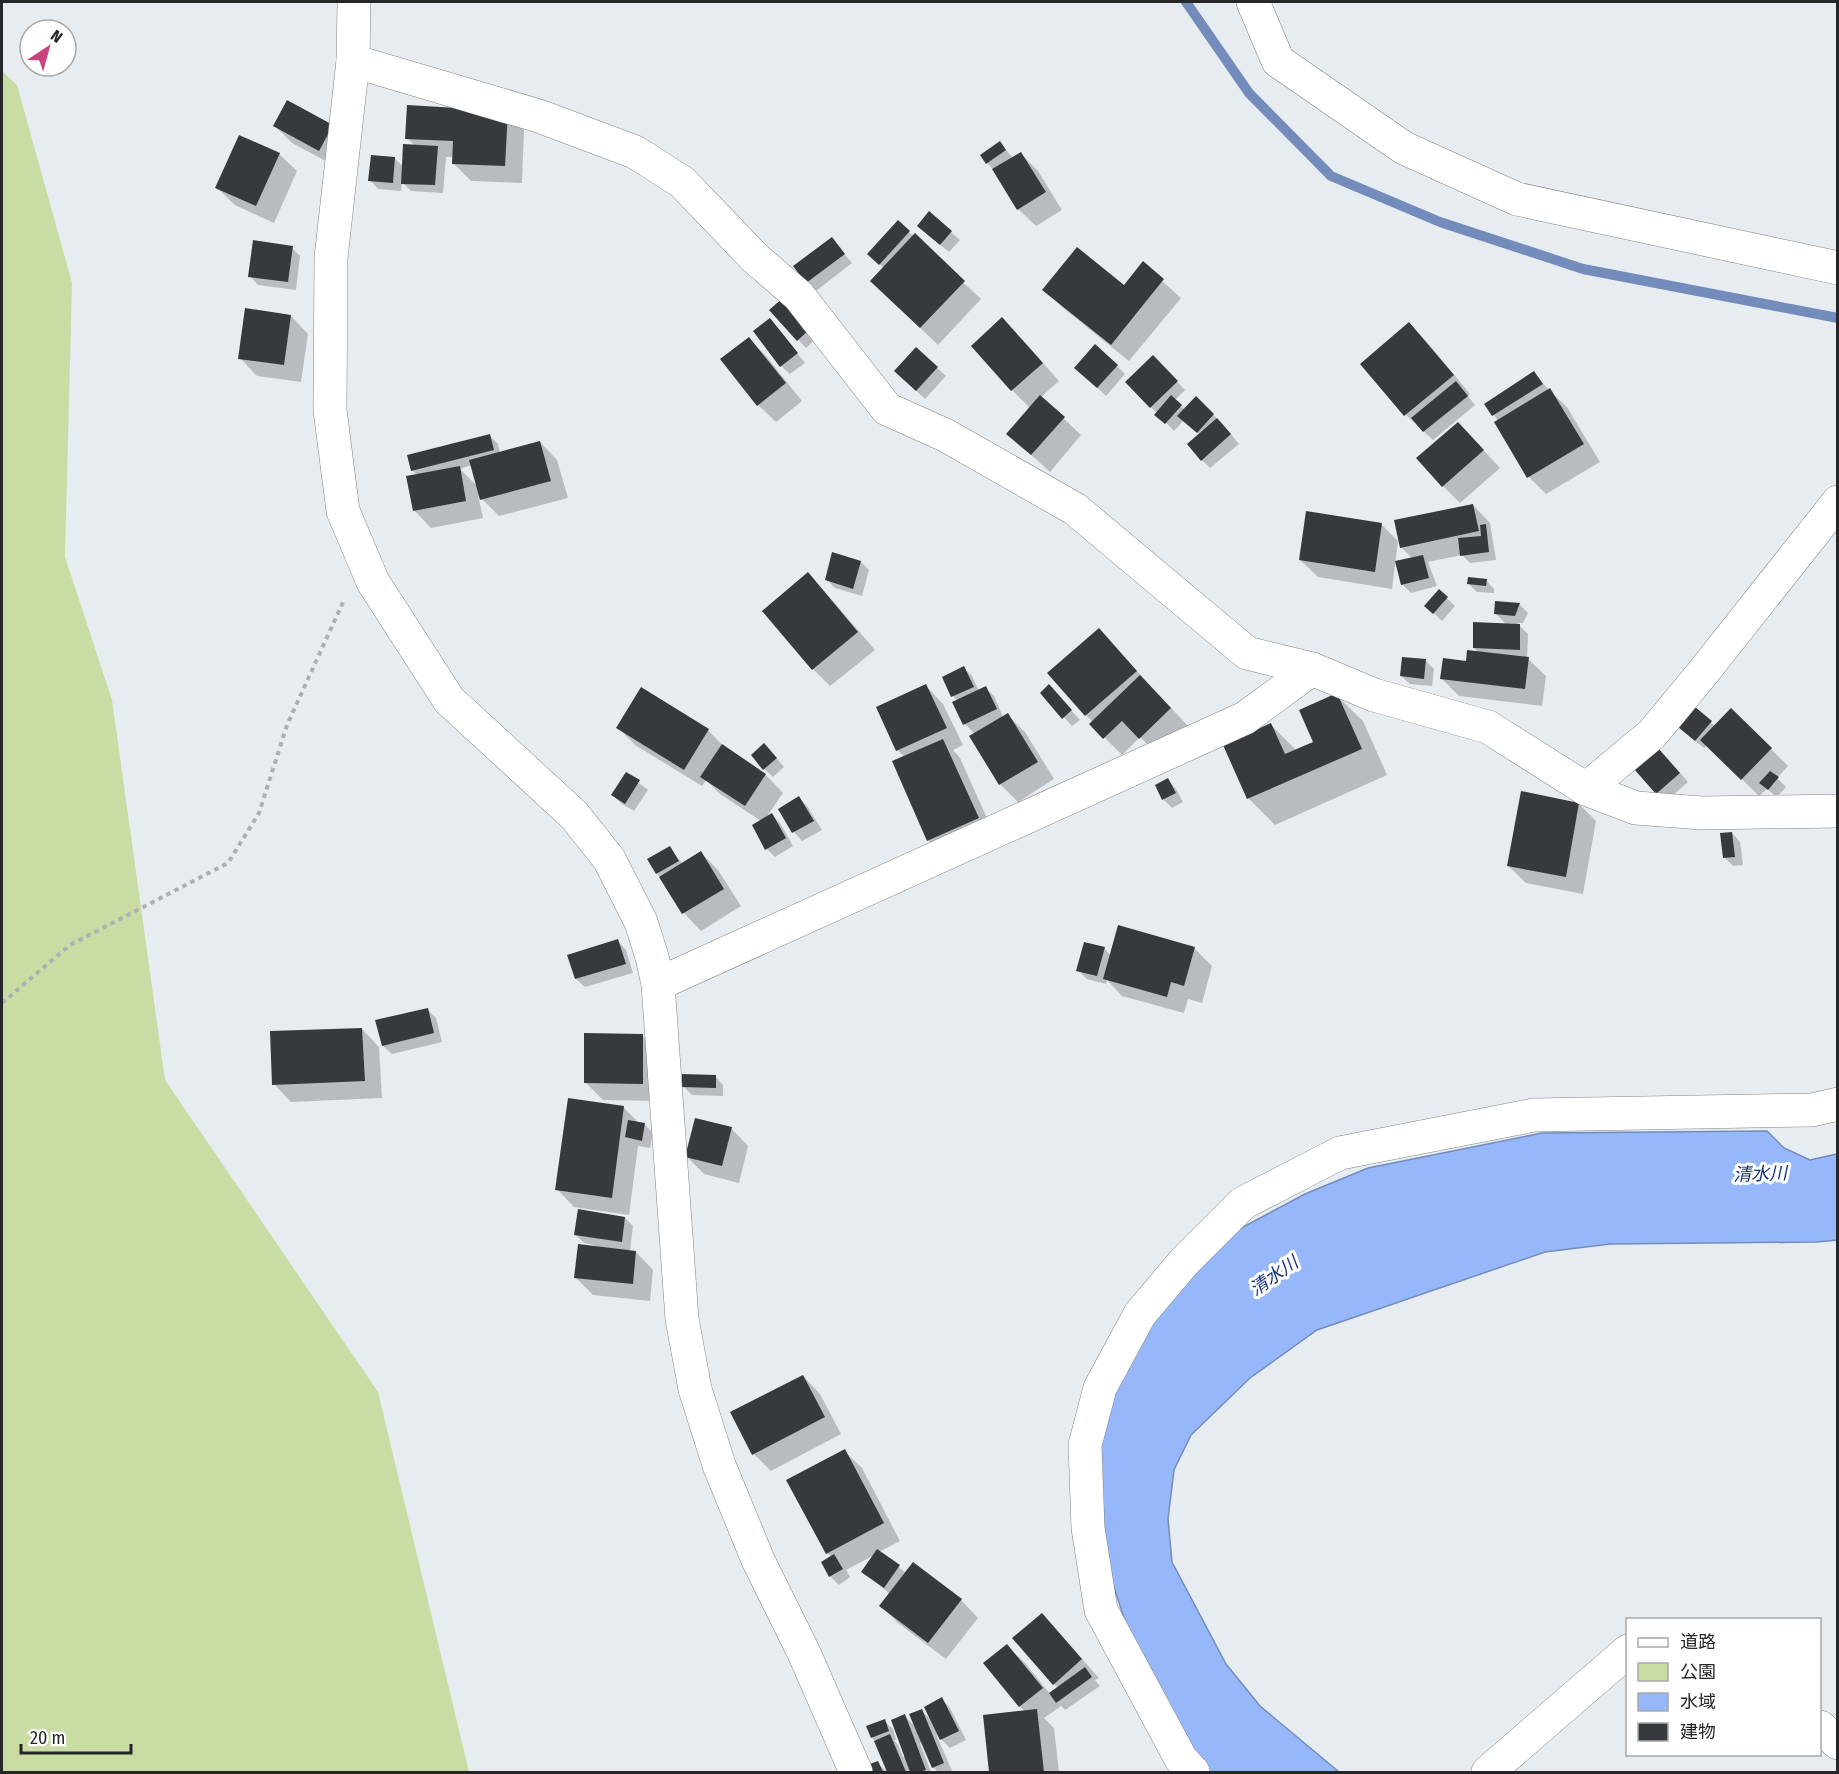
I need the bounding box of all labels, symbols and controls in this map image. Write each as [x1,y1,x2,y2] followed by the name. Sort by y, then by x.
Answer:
[18,18,78,78] north arrow
[47,26,66,47] text: N
[1733,1162,1789,1186] water label: 清水川
[1246,1250,1304,1300] water label: 清水川
[1626,1618,1821,1756] legend
[1680,1631,1716,1653] text: 道路
[1680,1661,1716,1683] text: 公園
[1680,1691,1716,1713] text: 水域
[21,1717,130,1755] scale bar
[1680,1721,1716,1743] text: 建物
[30,1727,65,1749] text: 20 m

